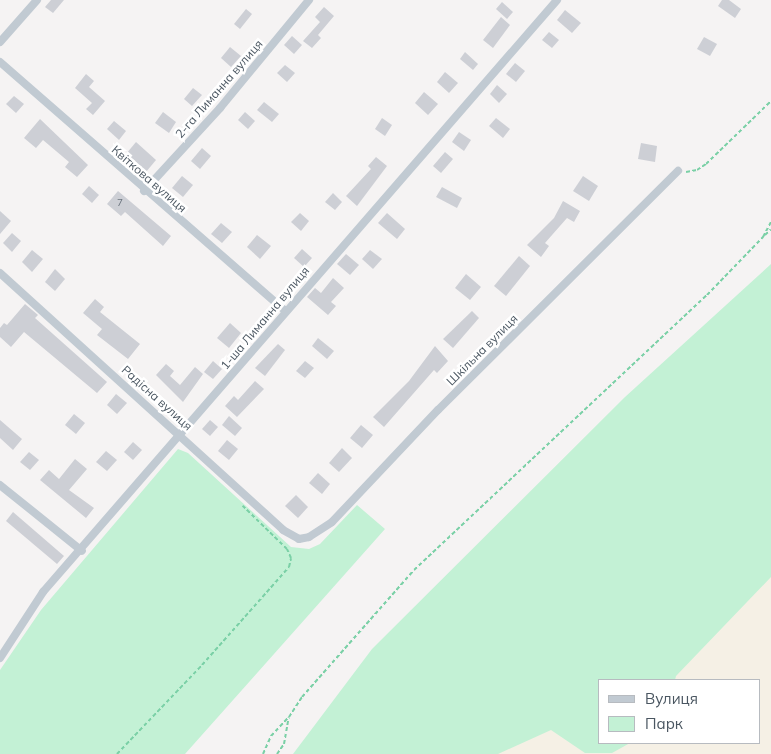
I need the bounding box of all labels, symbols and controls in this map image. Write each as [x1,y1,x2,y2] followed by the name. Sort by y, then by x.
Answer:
[172,37,266,141] street label: 2-га Лиманна вулиця
[109,143,189,215] street label: Квіткова вулиця
[117,197,123,209] house number: 7
[218,264,312,372] street label: 1-ша Лиманна вулиця
[443,311,521,389] street label: Шкільна вулиця
[119,363,195,433] street label: Радісна вулиця
[598,679,761,744] legend
[645,689,698,708] text: Вулиця
[645,714,683,733] text: Парк

